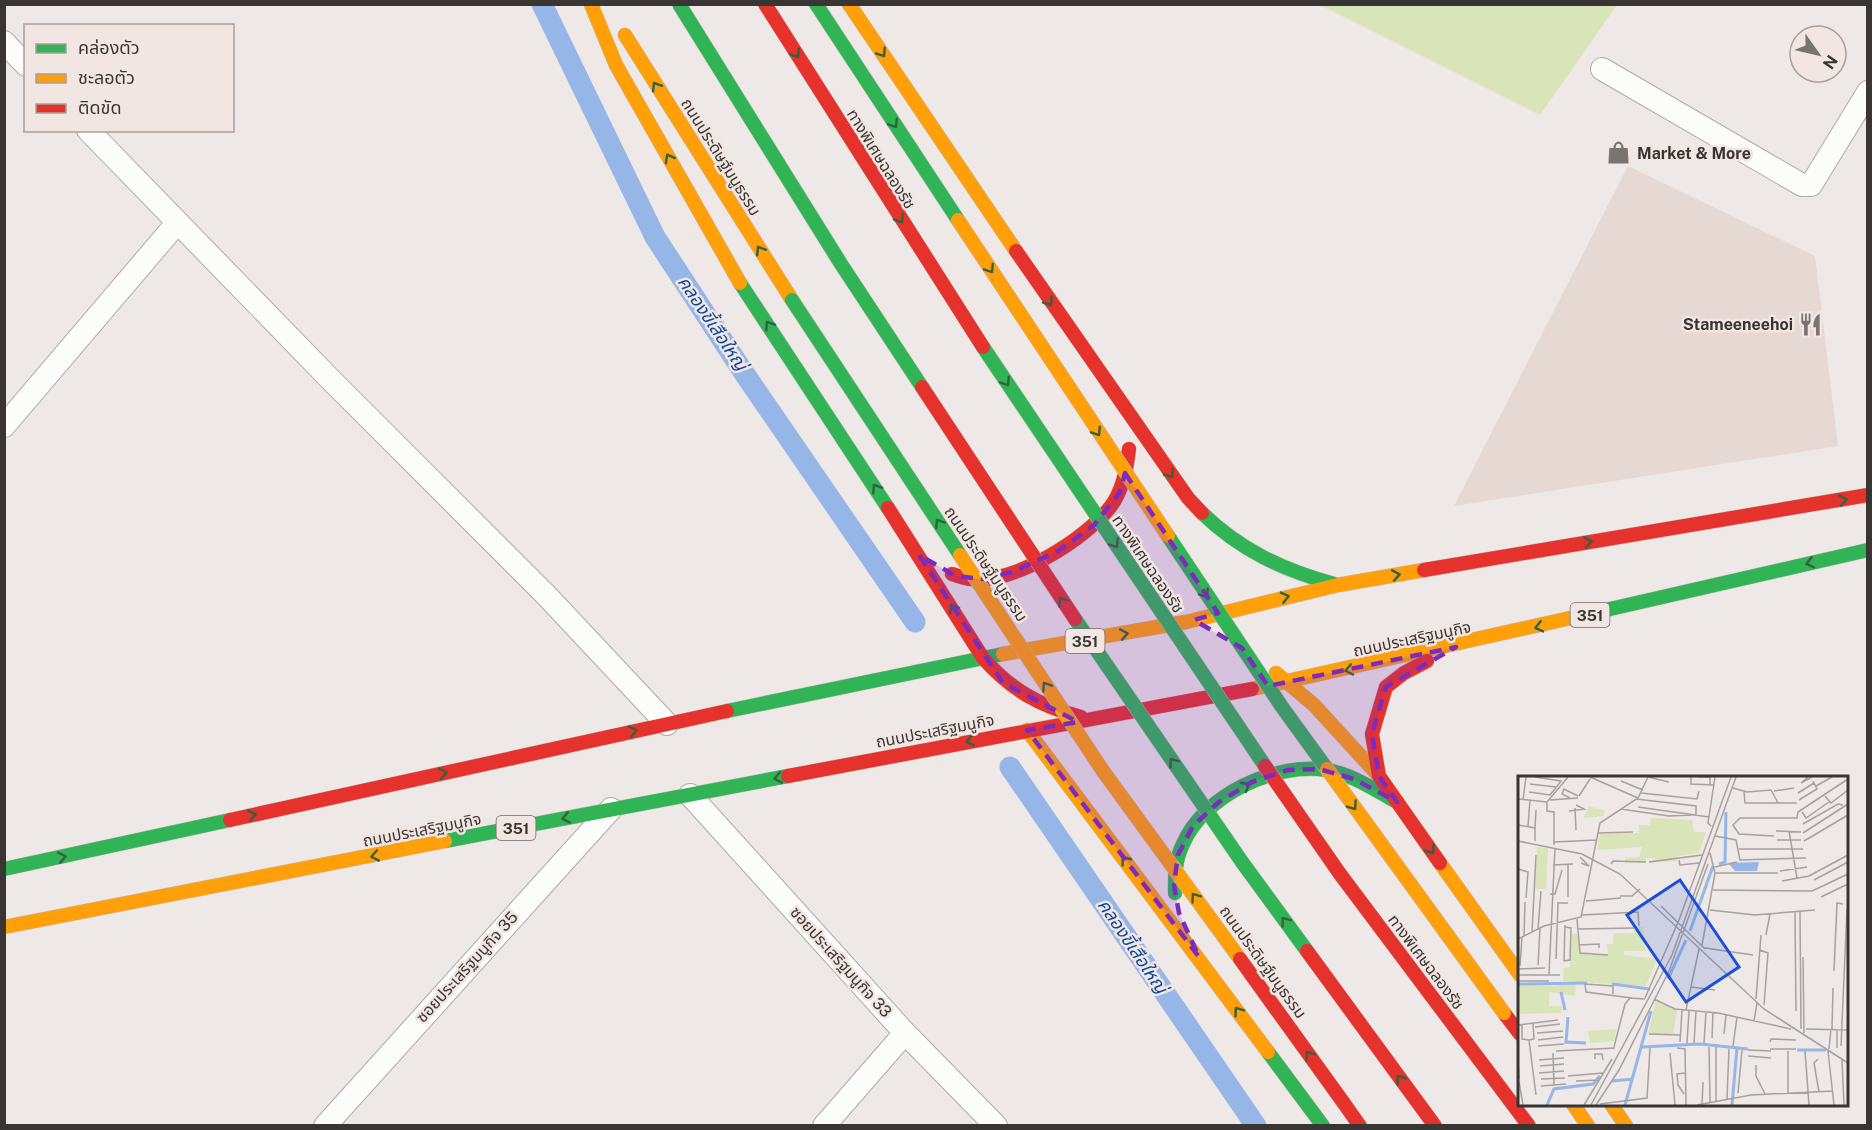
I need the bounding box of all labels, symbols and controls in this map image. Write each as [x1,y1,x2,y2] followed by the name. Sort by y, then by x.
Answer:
[24,24,234,132] legend
[1788,24,1848,84] north arrow
[78,37,140,58] text: คล่องตัว
[875,46,886,57] one-way arrow
[788,48,800,58] one-way arrow
[1819,52,1841,73] text: N
[78,67,135,88] text: ชะลอตัว
[651,82,663,92] one-way arrow
[677,95,765,219] street label: ถนนประดิษฐ์มนูธรรม
[78,97,121,118] text: ติดขัด
[843,106,919,212] street label: ทางพิเศษฉลองรัช
[887,117,898,128] one-way arrow
[1606,140,1632,166] shop icon: Market & More
[1637,144,1751,163] place label: Market & More
[665,154,676,164] one-way arrow
[893,212,904,223] one-way arrow
[757,246,768,257] one-way arrow
[983,262,994,273] one-way arrow
[674,271,756,377] water label: คลองขี้เสือใหญ่
[1042,295,1053,306] one-way arrow
[1798,311,1824,337] restaurant icon: Stameeneehoi
[1683,315,1793,334] place label: Stameeneehoi
[765,321,776,332] one-way arrow
[999,376,1010,387] one-way arrow
[1090,426,1102,436] one-way arrow
[1163,467,1174,478] one-way arrow
[872,484,884,494] one-way arrow
[1837,494,1847,507] one-way arrow
[940,503,1032,625] street label: ถนนประดิษฐ์มนูธรรม
[1108,511,1188,617] street label: ทางพิเศษฉลองรัช
[934,519,946,529] one-way arrow
[1584,537,1593,549] one-way arrow
[1108,538,1119,549] one-way arrow
[1806,556,1816,569] one-way arrow
[1391,569,1401,582] one-way arrow
[1198,588,1209,599] one-way arrow
[1280,591,1290,604] one-way arrow
[1058,597,1069,608] one-way arrow
[1570,603,1610,627] road number: 351
[949,604,960,615] one-way arrow
[1351,617,1473,661] street label: ถนนประเสริฐมนูกิจ
[1534,620,1544,633] one-way arrow
[1118,628,1128,641] one-way arrow
[1066,629,1104,653] road number: 351
[1344,663,1354,676] one-way arrow
[1042,681,1053,692] one-way arrow
[874,710,996,752] street label: ถนนประเสริฐมนูกิจ
[628,725,638,738] one-way arrow
[965,734,975,747] one-way arrow
[1169,757,1180,768] one-way arrow
[437,768,447,781] one-way arrow
[774,771,784,784] one-way arrow
[1518,776,1848,1106] inset map
[1240,782,1250,793] one-way arrow
[1345,799,1356,810] one-way arrow
[247,809,257,822] one-way arrow
[361,809,483,851] street label: ถนนประเสริฐมนูกิจ
[561,811,571,824] one-way arrow
[496,816,536,840] road number: 351
[1424,844,1435,855] one-way arrow
[370,849,380,862] one-way arrow
[56,851,66,864] one-way arrow
[1122,855,1133,866] one-way arrow
[1191,892,1202,903] one-way arrow
[1094,894,1176,1000] water label: คลองขี้เสือใหญ่
[1216,902,1310,1022] street label: ถนนประดิษฐ์มนูธรรม
[786,903,896,1021] street label: ซอยประเสริฐมนูกิจ 33
[412,908,522,1026] street label: ซอยประเสริฐมนูกิจ 35
[1384,911,1468,1013] street label: ทางพิเศษฉลองรัช
[1281,917,1292,928] one-way arrow
[1235,1006,1246,1017] one-way arrow
[1305,1050,1316,1061] one-way arrow
[1396,1074,1407,1085] one-way arrow

